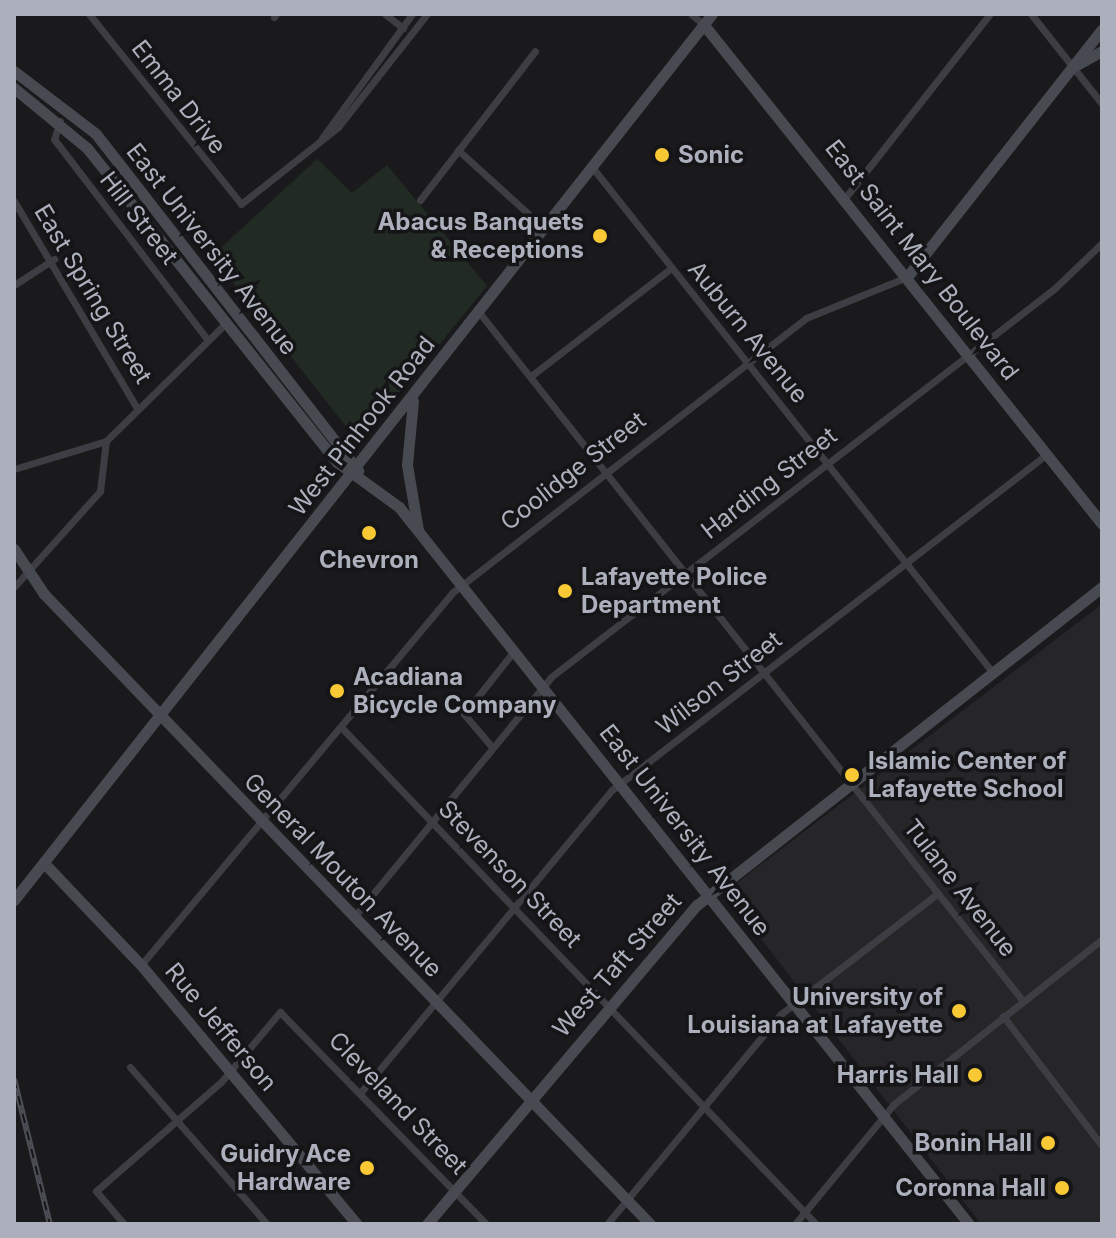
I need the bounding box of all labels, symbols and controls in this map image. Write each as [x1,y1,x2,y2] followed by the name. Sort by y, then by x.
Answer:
[126,34,232,160] street label: Emma Drive
[819,134,1025,386] street label: East Saint Mary Boulevard
[120,138,304,360] street label: East University Avenue
[678,141,744,169] place label: Sonic
[653,146,671,164] marker: Sonic
[94,166,184,270] street label: Hill Street
[28,199,158,389] street label: East Spring Street
[377,208,584,264] place label: Abacus Banquets & Receptions
[591,227,609,245] marker: Abacus Banquets & Receptions
[682,255,814,409] street label: Auburn Avenue
[283,331,441,521] street label: West Pinhook Road
[495,406,651,536] street label: Coolidge Street
[696,421,842,545] street label: Harding Street
[360,524,378,542] marker: Chevron
[319,546,419,574] place label: Chevron
[581,563,767,619] place label: Lafayette Police Department
[556,582,574,600] marker: Lafayette Police Department
[651,625,787,741] street label: Wilson Street
[353,663,556,719] place label: Acadiana Bicycle Company
[328,682,346,700] marker: Acadiana Bicycle Company
[593,719,777,941] street label: East University Avenue
[868,747,1066,803] place label: Islamic Center of Lafayette School
[843,766,861,784] marker: Islamic Center of Lafayette School
[238,767,448,983] street label: General Mouton Avenue
[432,794,588,954] street label: Stevenson Street
[897,814,1023,962] street label: Tulane Avenue
[547,887,687,1043] street label: West Taft Street
[159,957,283,1097] street label: Rue Jefferson
[687,983,943,1039] place label: University of Louisiana at Lafayette
[950,1002,968,1020] marker: University of Louisiana at Lafayette
[323,1026,473,1180] street label: Cleveland Street
[837,1061,959,1089] place label: Harris Hall
[966,1066,984,1084] marker: Harris Hall
[914,1129,1032,1157] place label: Bonin Hall
[1039,1134,1057,1152] marker: Bonin Hall
[220,1140,351,1196] place label: Guidry Ace Hardware
[358,1159,376,1177] marker: Guidry Ace Hardware
[895,1174,1046,1202] place label: Coronna Hall
[1053,1179,1071,1197] marker: Coronna Hall

